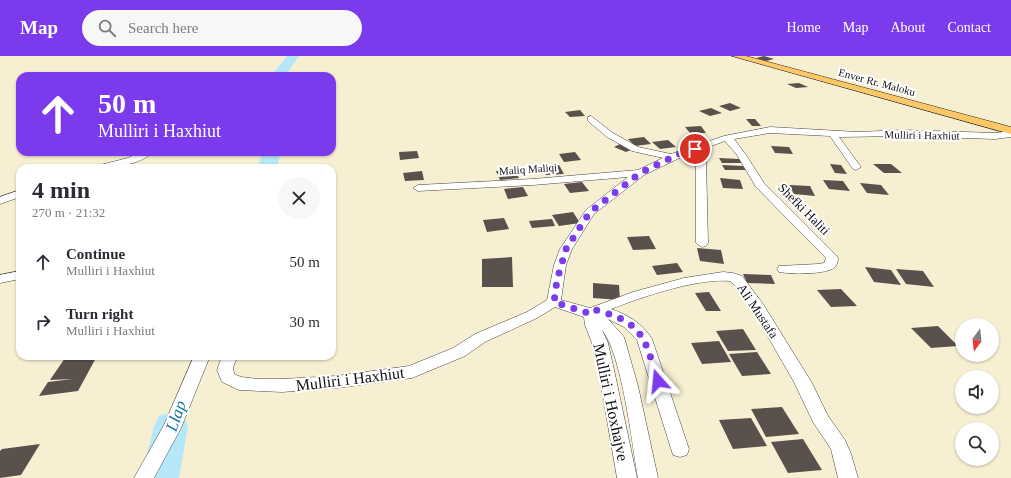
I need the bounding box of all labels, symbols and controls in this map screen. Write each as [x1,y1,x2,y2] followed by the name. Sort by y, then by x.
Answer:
[82,10,362,46] search box
[20,17,58,38] text: Map
[96,17,118,39] icon: search
[128,20,198,36] text: Search here
[787,20,821,35] text: Home
[843,20,868,35] text: Map
[890,20,925,35] text: About
[947,20,991,35] text: Contact
[837,66,917,98] street label: Enver Rr. Maloku
[32,88,84,140] icon: ahead
[98,88,156,119] text: 50 m
[98,121,221,141] text: Mulliri i Haxhiut
[884,128,960,142] street label: Mulliri i Haxhiut
[678,132,712,166] pin
[684,138,706,160] icon: arrive
[498,161,558,177] street label: Maliq Maliqi
[32,177,90,203] text: 4 min
[278,177,320,219] button: close
[775,180,833,238] street label: Shefki Haliti
[32,205,105,220] text: 270 m · 21:32
[66,246,125,262] text: Continue
[32,251,54,273] icon: ahead
[290,254,320,270] text: 50 m
[66,263,155,278] text: Mulliri i Haxhiut
[734,281,782,341] street label: Ali Mustafa
[66,306,133,322] text: Turn right
[32,311,54,333] icon: right
[290,314,320,330] text: 30 m
[955,318,999,362] north arrow
[955,318,999,466] map controls
[66,323,155,338] text: Mulliri i Haxhiut
[589,342,632,463] street label: Mulliri i Hoxhajve
[637,360,679,402] position arrow
[295,364,406,394] street label: Mulliri i Haxhiut
[955,370,999,414] button: sound
[162,398,190,435] water label: Llap
[955,422,999,466] button: search

